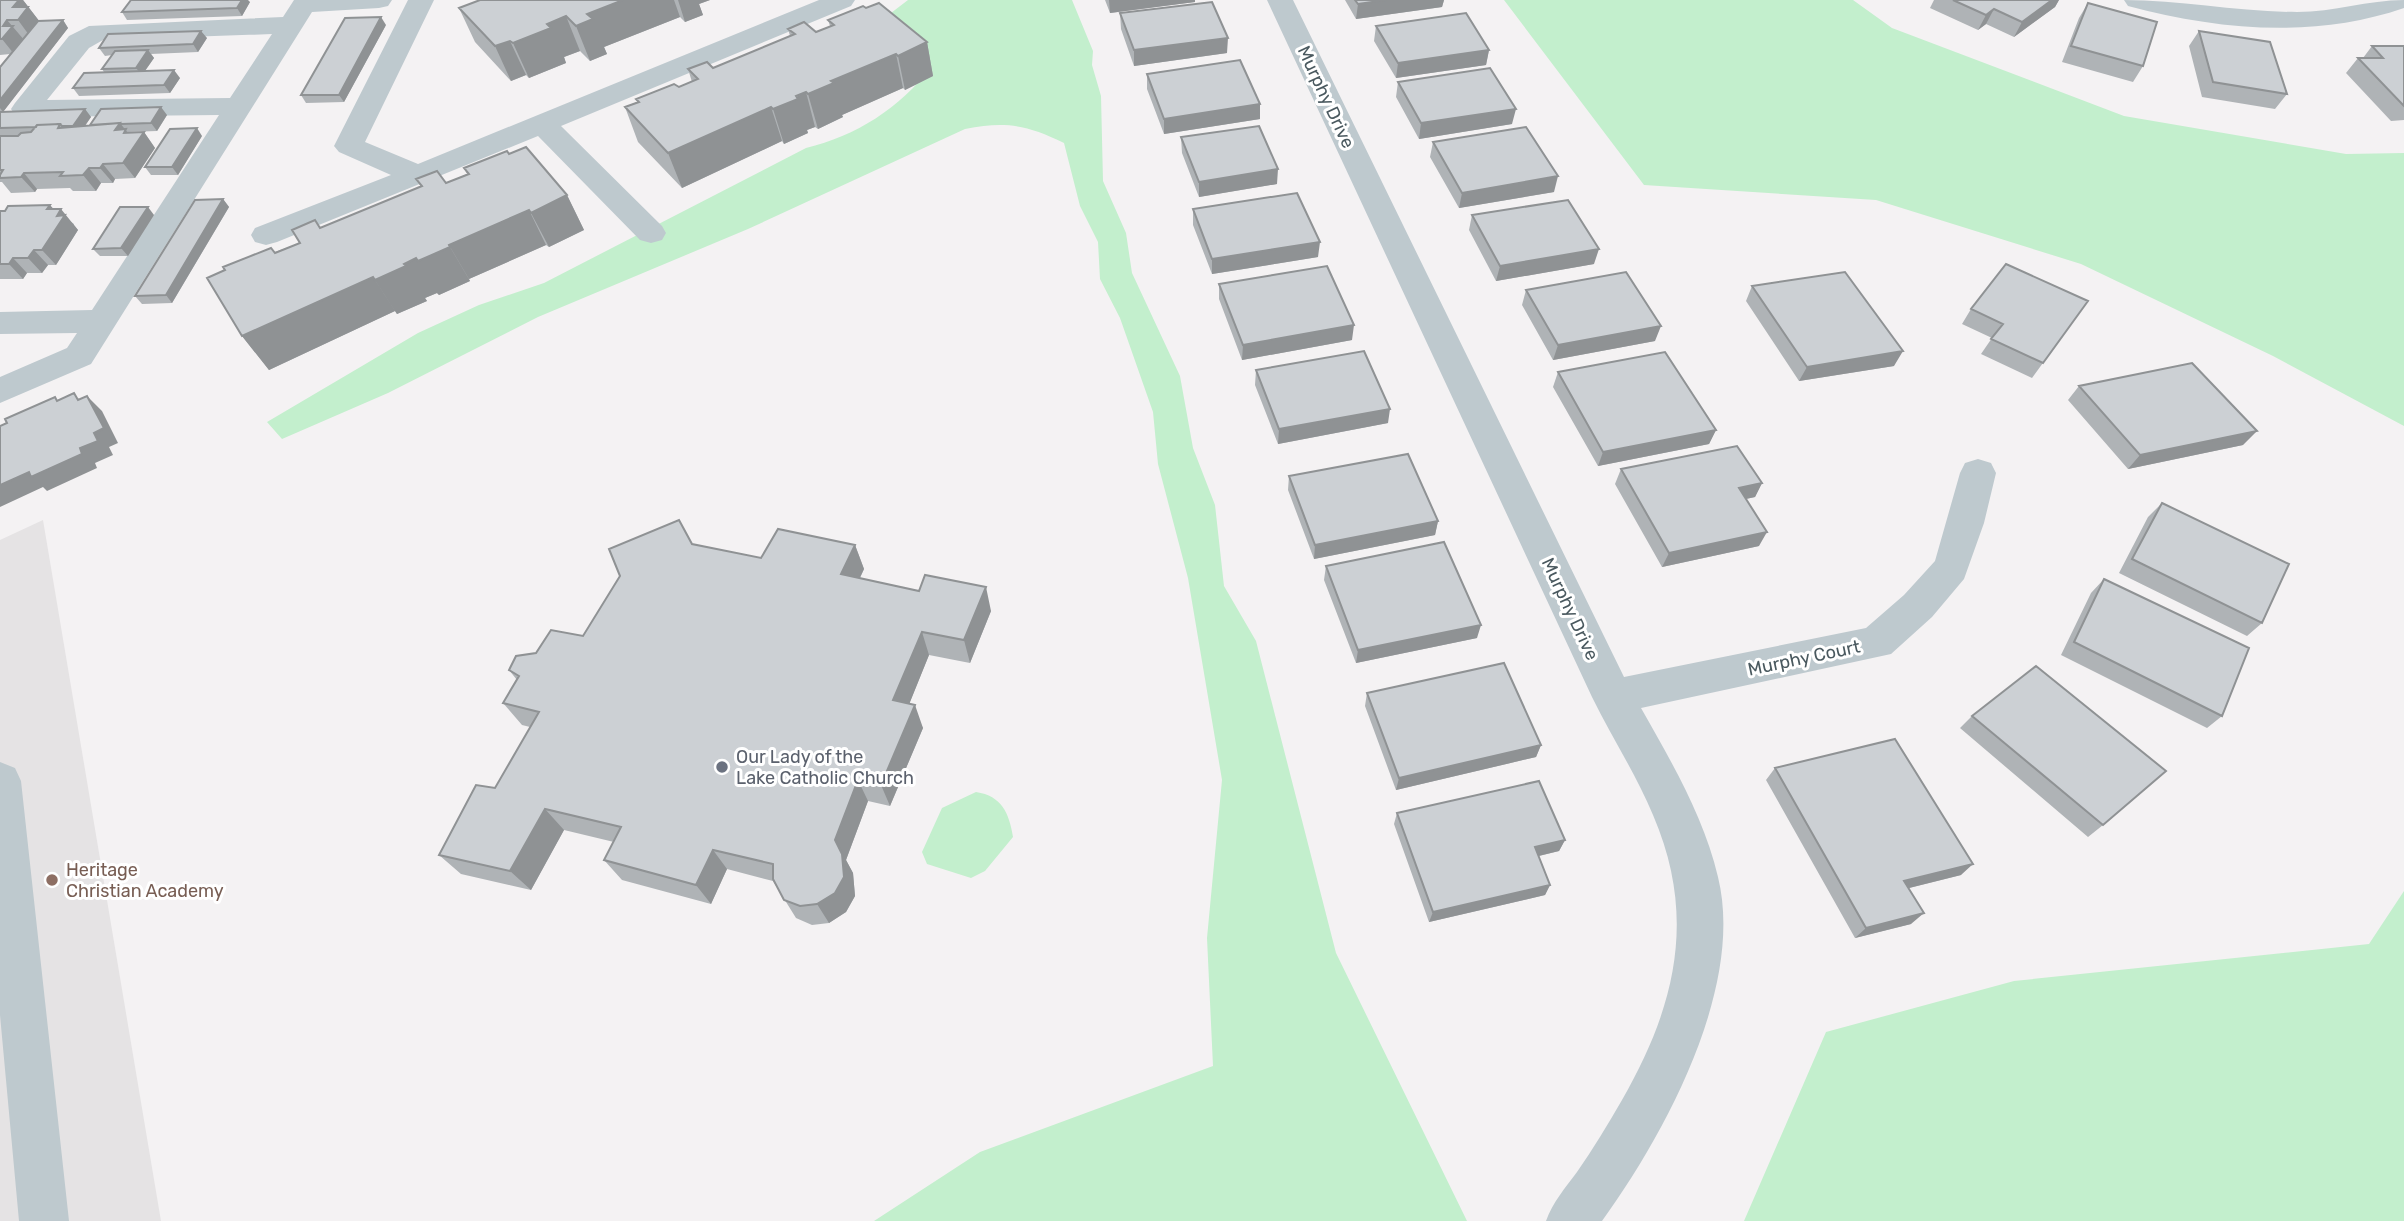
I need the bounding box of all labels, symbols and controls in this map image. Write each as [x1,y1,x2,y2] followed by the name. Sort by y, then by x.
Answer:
[1293,42,1359,152] street label: Murphy Drive
[1537,554,1603,664] street label: Murphy Drive
[1746,635,1862,681] street label: Murphy Court
[736,746,914,789] place label: Our Lady of the Lake Catholic Church
[714,759,730,775] marker: Our Lady of the Lake Catholic Church
[66,859,224,902] place label: Heritage Christian Academy
[44,872,60,888] marker: Heritage Christian Academy

